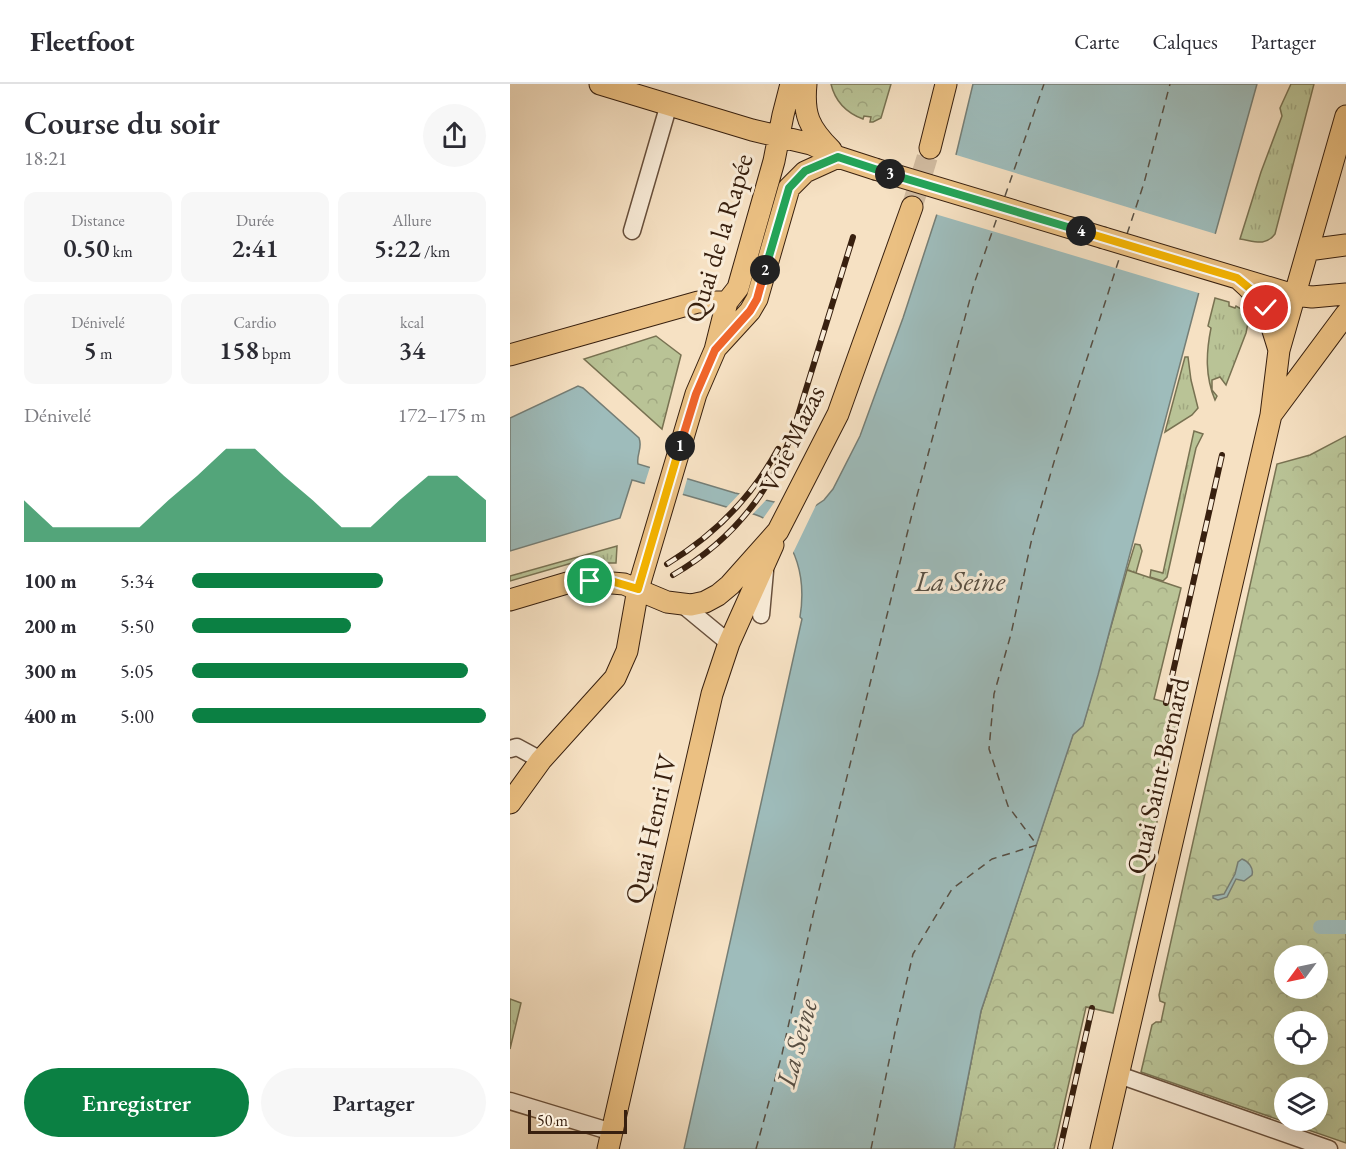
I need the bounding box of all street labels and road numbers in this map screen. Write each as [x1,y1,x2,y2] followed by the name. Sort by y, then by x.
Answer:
[676,149,761,327] street label: Quai de la Rapée
[751,379,832,498] street label: Voie Mazas
[1118,674,1197,878] street label: Quai Saint-Bernard
[616,750,685,907] street label: Quai Henri IV

